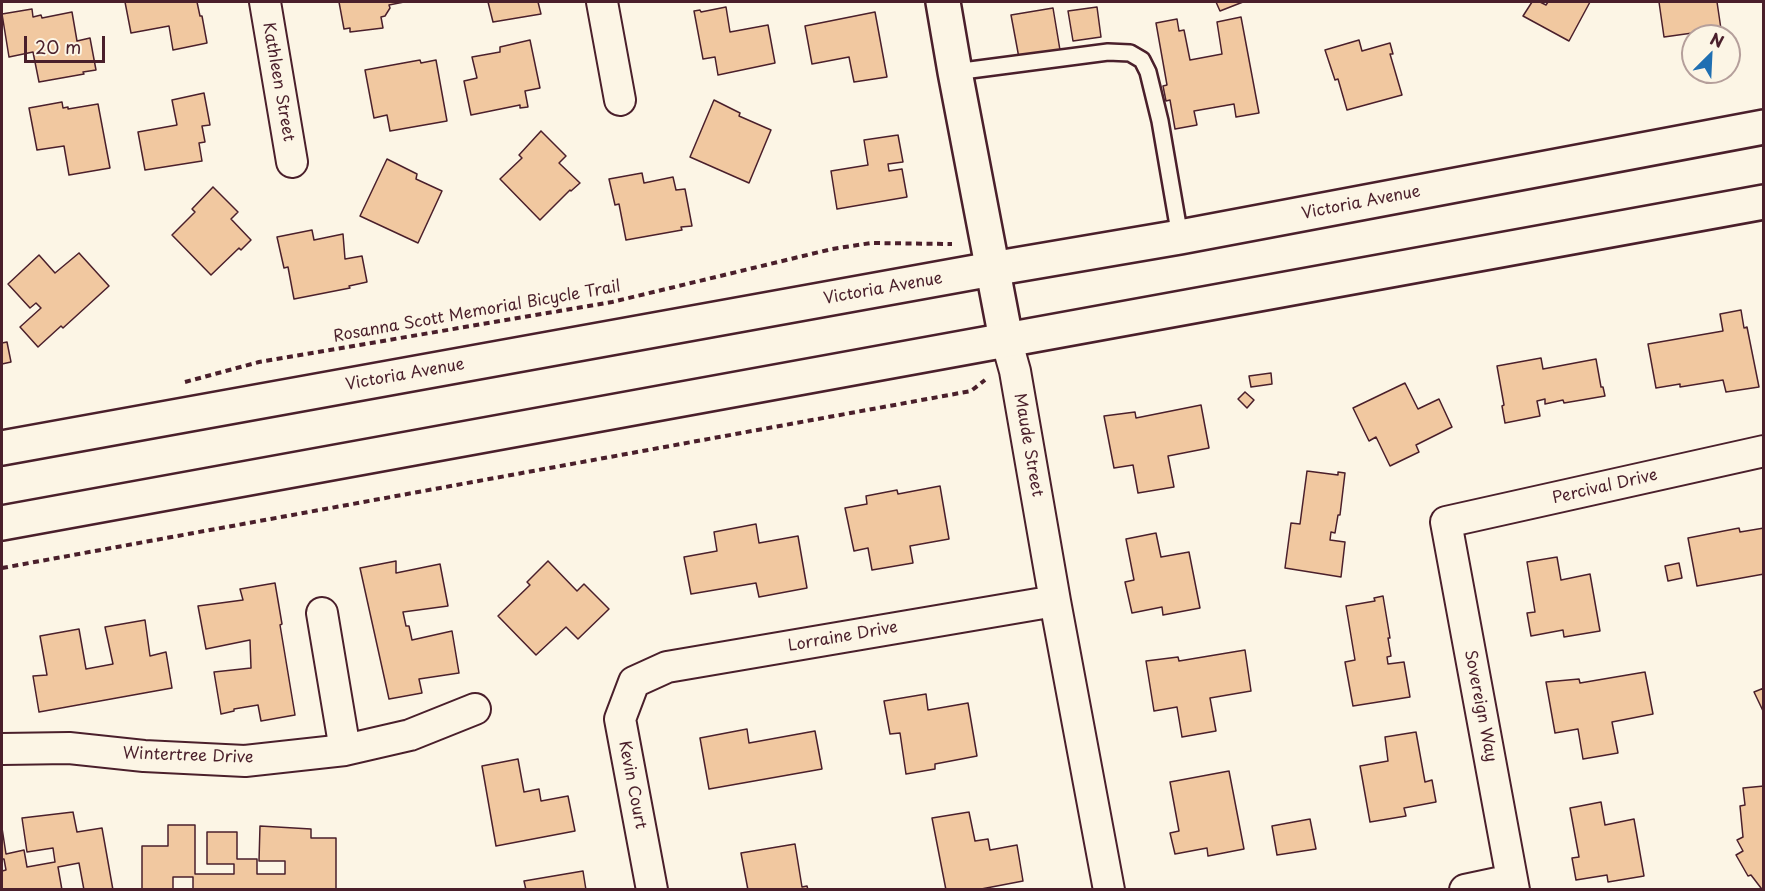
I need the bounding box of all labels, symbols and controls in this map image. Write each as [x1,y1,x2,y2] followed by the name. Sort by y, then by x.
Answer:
[258,21,298,143] street label: Kathleen Street
[27,24,108,62] scale bar
[1681,24,1741,84] north arrow
[1707,26,1728,53] text: N
[35,33,81,60] text: 20 m
[1300,182,1422,224] street label: Victoria Avenue
[822,269,944,309] street label: Victoria Avenue
[332,277,622,347] street label: Rosanna Scott Memorial Bicycle Trail
[344,355,466,395] street label: Victoria Avenue
[1009,392,1047,498] street label: Maude Street
[1551,466,1659,508] street label: Percival Drive
[787,618,899,656] street label: Lorraine Drive
[1460,648,1500,764] street label: Sovereign Way
[614,739,650,831] street label: Kevin Court
[122,744,254,768] street label: Wintertree Drive

